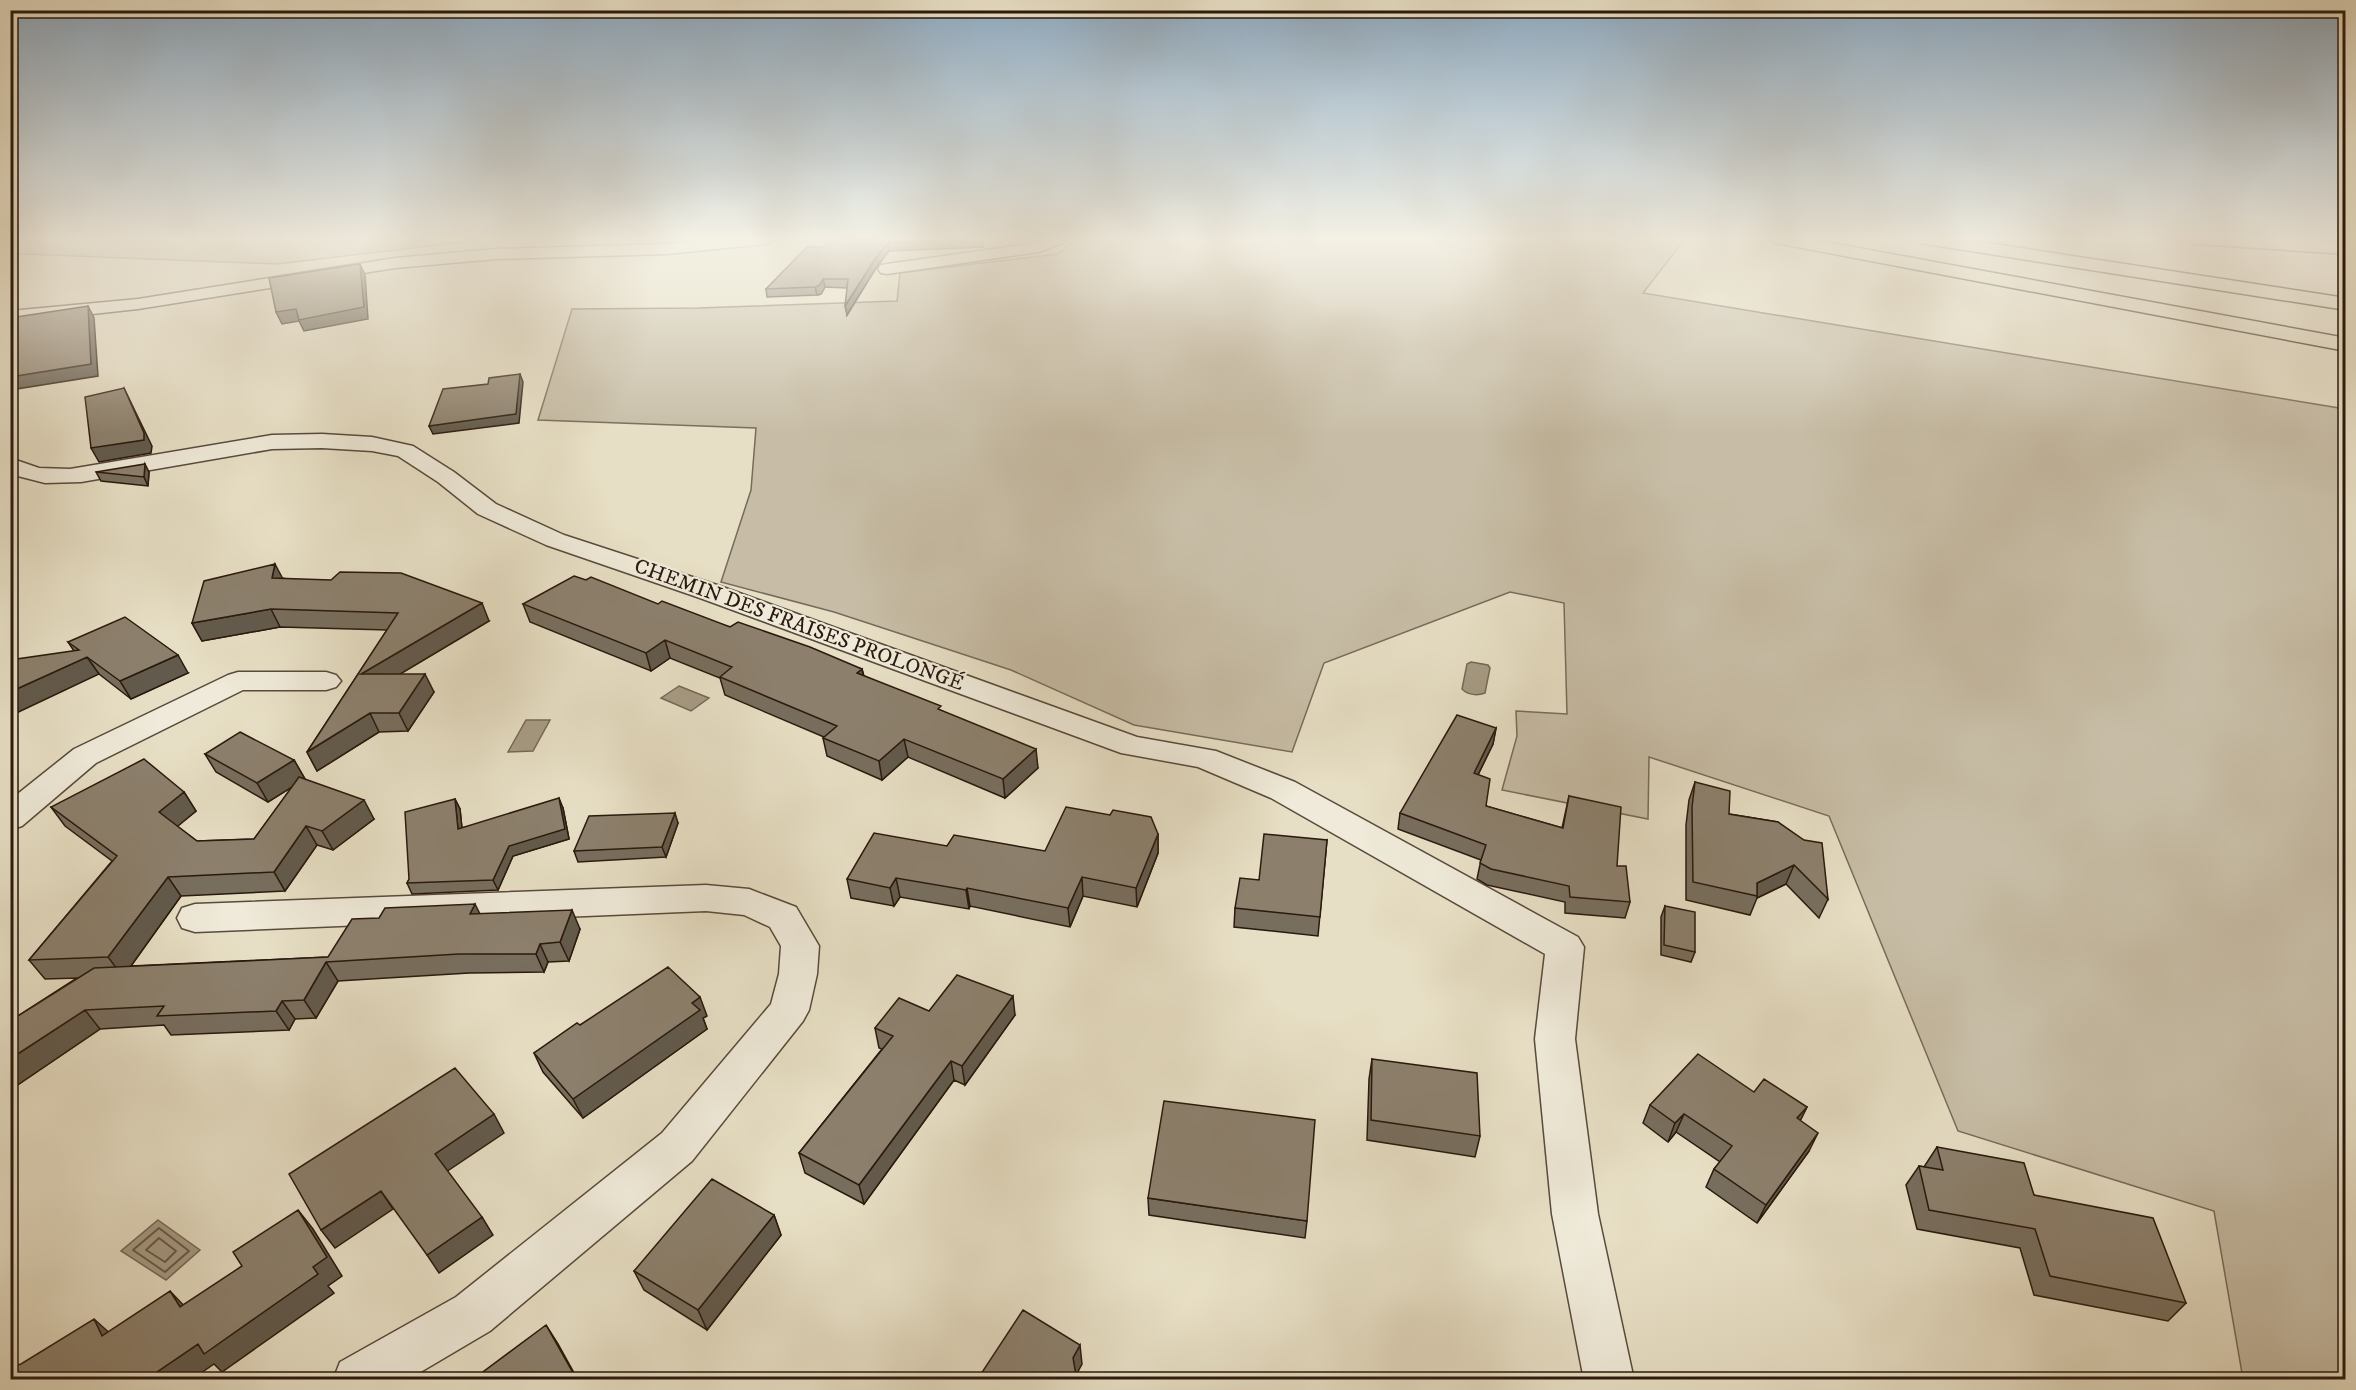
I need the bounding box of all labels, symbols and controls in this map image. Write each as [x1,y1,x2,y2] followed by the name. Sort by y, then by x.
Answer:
[631,552,968,697] street label: CHEMIN DES FRAISES PROLONGÉ

